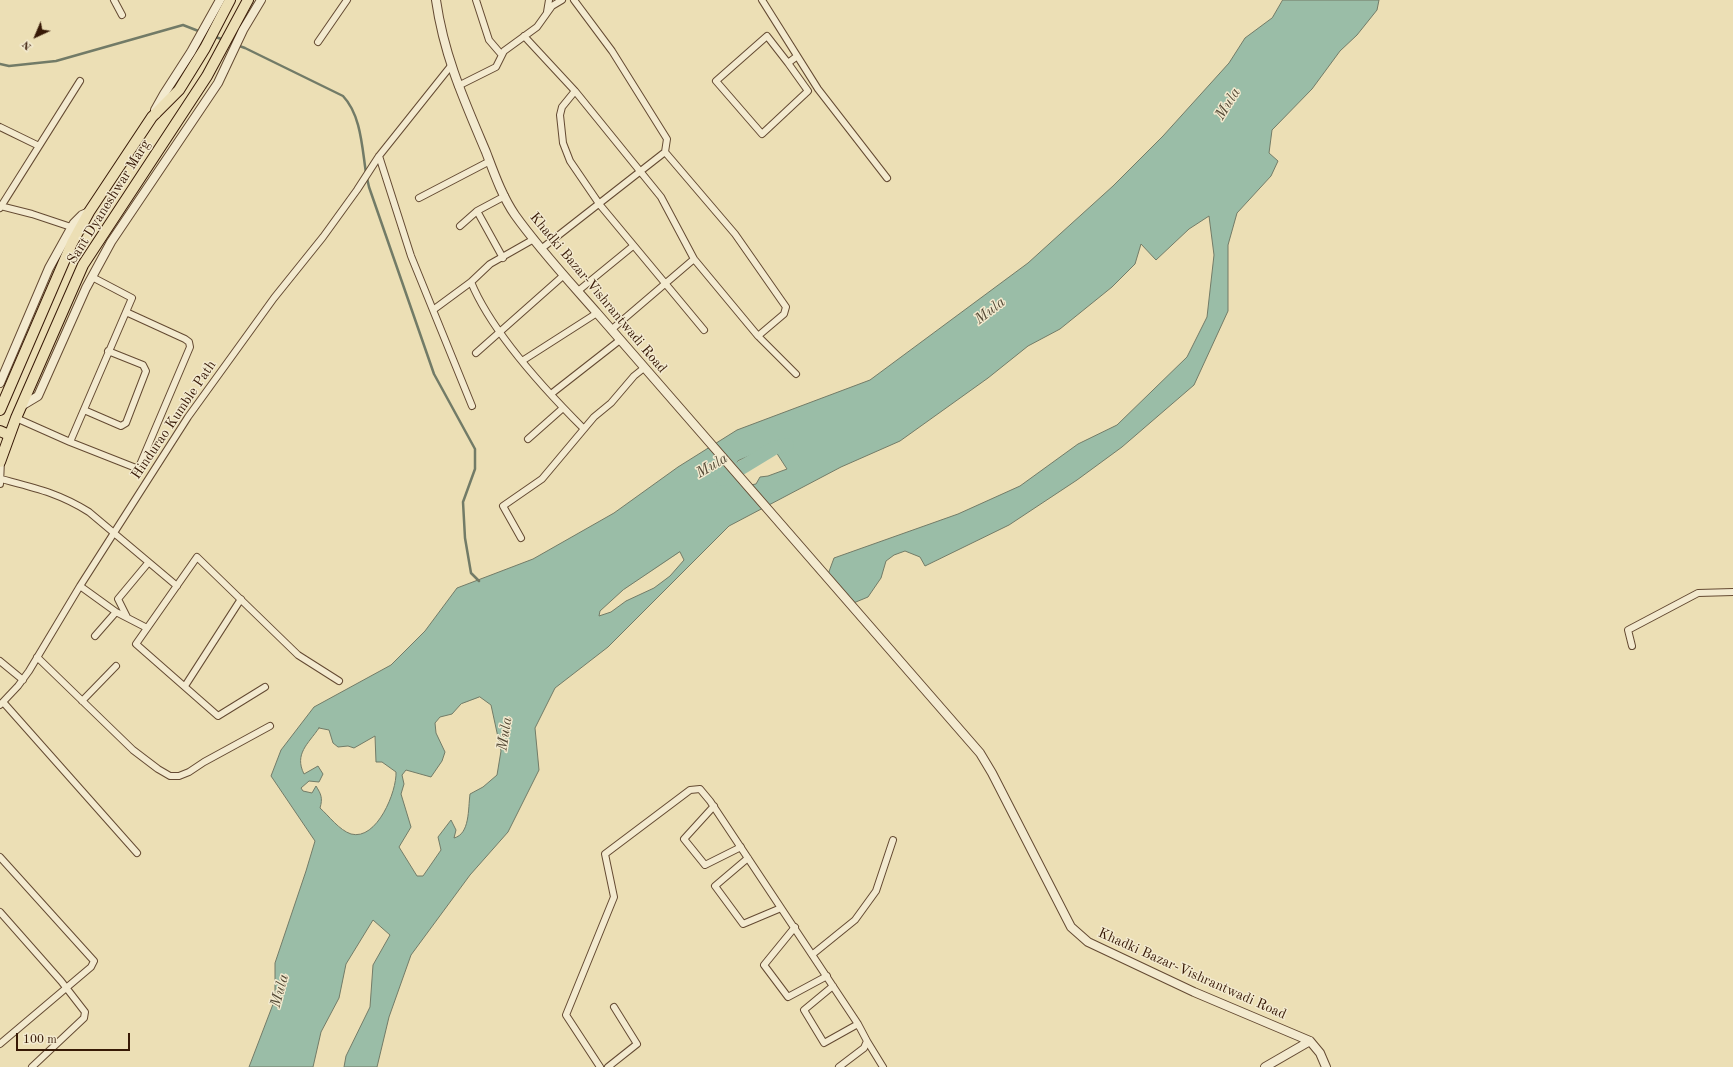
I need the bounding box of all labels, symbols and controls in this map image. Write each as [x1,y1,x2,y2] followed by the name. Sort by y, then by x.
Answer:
[16,16,56,56] north arrow
[20,38,34,52] text: N
[1211,85,1245,123] water label: Mula
[64,137,154,267] street label: Sant Dyaneshwar Marg
[526,209,670,377] street label: Khadki Bazar-Vishrantwadi Road
[971,293,1009,329] water label: Mula
[128,357,220,483] street label: Hindurao Kumble Path
[693,449,731,483] water label: Mula
[493,716,517,752] water label: Mula
[1095,925,1289,1023] street label: Khadki Bazar-Vishrantwadi Road
[267,972,293,1010] water label: Mula
[18,1025,132,1051] scale bar
[23,1034,57,1046] text: 100 m

